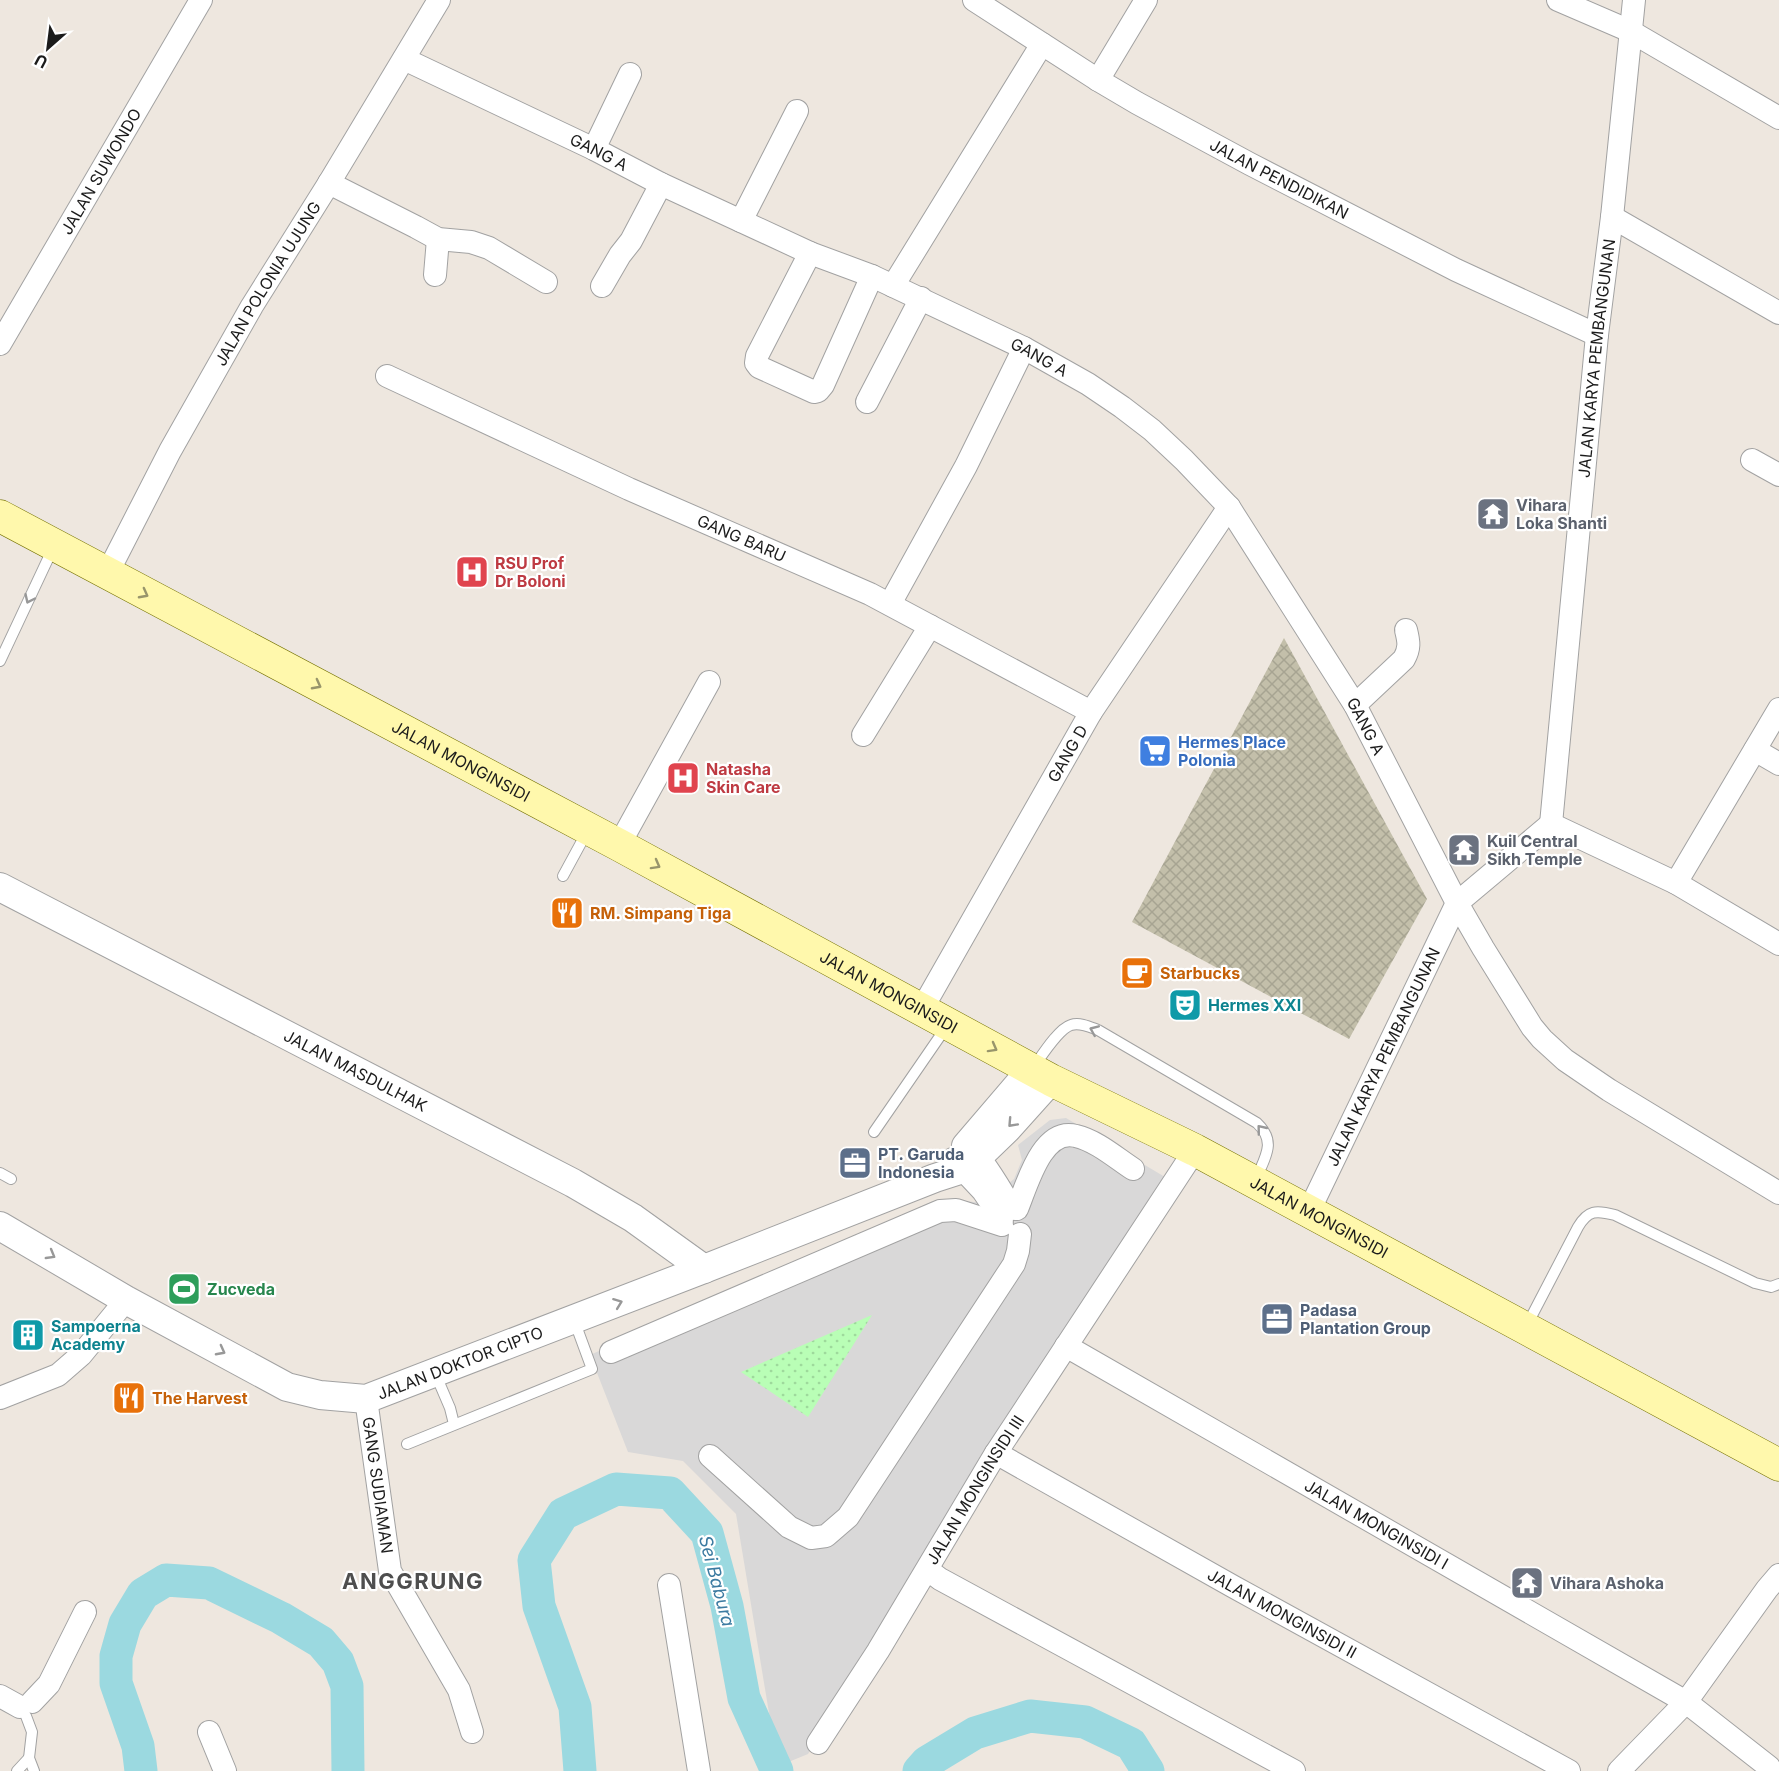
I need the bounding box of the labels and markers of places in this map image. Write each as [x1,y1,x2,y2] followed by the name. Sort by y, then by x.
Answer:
[1516,495,1607,533] place label: Vihara Loka Shanti
[1475,496,1511,532] temple icon: Vihara Loka Shanti
[495,553,566,591] place label: RSU Prof Dr Boloni
[454,554,490,590] hospital icon: RSU Prof Dr Boloni
[1178,732,1286,770] place label: Hermes Place Polonia
[1137,733,1173,769] supermarket icon: Hermes Place Polonia
[706,759,781,797] place label: Natasha Skin Care
[665,760,701,796] hospital icon: Natasha Skin Care
[1487,831,1582,869] place label: Kuil Central Sikh Temple
[1446,832,1482,868] temple icon: Kuil Central Sikh Temple
[549,895,585,931] restaurant icon: RM. Simpang Tiga
[590,903,731,923] place label: RM. Simpang Tiga
[1119,955,1155,991] cafe icon: Starbucks
[1160,963,1240,983] place label: Starbucks
[1167,987,1203,1023] theatre icon: Hermes XXI
[1208,995,1301,1015] place label: Hermes XXI
[878,1144,964,1182] place label: PT. Garuda Indonesia
[837,1145,873,1181] office icon: PT. Garuda Indonesia
[166,1271,202,1307] sports icon: Zucveda
[207,1279,275,1299] place label: Zucveda
[1300,1300,1431,1338] place label: Padasa Plantation Group
[1259,1301,1295,1337] office icon: Padasa Plantation Group
[51,1316,141,1354] place label: Sampoerna Academy
[10,1317,46,1353] building icon: Sampoerna Academy
[111,1380,147,1416] restaurant icon: The Harvest
[152,1388,248,1408] place label: The Harvest
[1509,1565,1545,1601] temple icon: Vihara Ashoka
[1550,1573,1664,1593] place label: Vihara Ashoka

